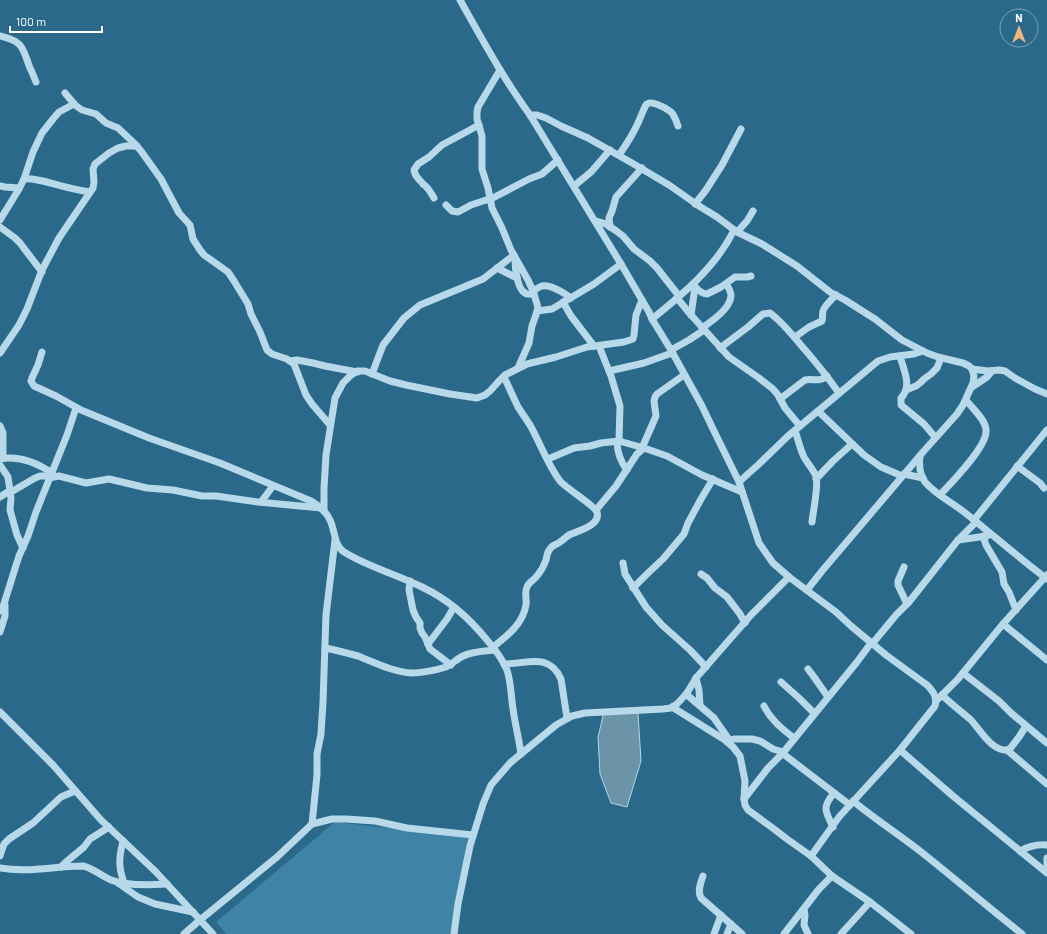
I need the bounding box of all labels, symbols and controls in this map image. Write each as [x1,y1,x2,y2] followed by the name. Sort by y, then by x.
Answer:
[10,8,102,34] scale bar
[999,8,1039,48] north arrow
[1015,11,1023,24] text: N
[16,14,46,28] text: 100 m

